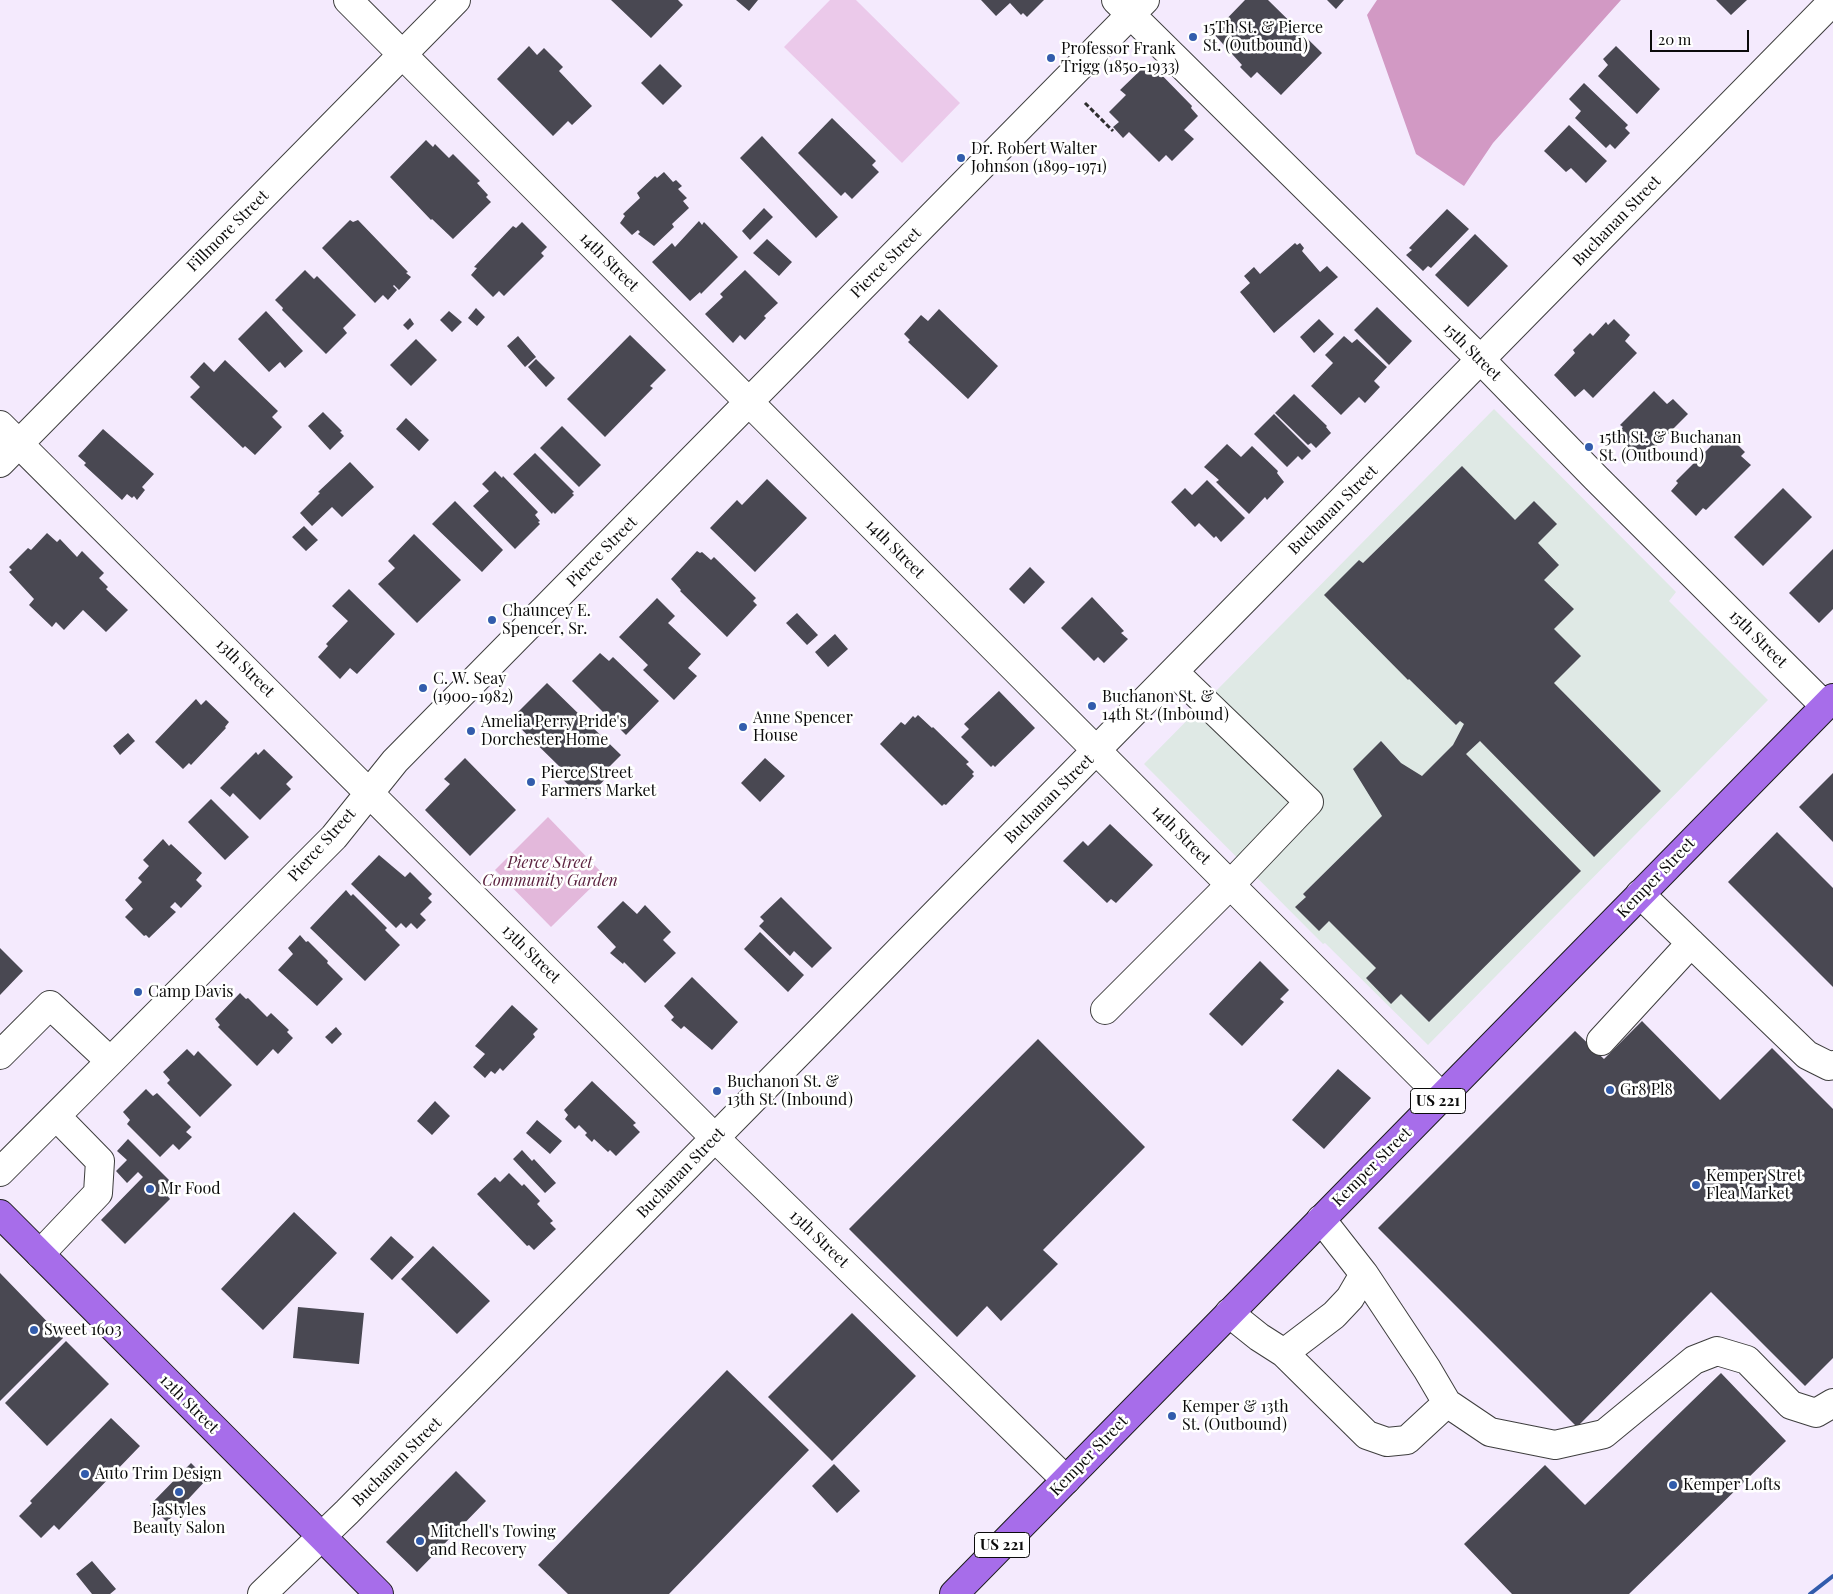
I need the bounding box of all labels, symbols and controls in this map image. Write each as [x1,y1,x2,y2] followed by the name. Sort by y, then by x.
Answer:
[1203,18,1323,56] place label: 15Th St. & Pierce St. (Outbound)
[1653,20,1752,52] scale bar
[1658,29,1691,49] text: 20 m
[1187,31,1199,43] marker: 15Th St. & Pierce St. (Outbound)
[1061,39,1179,77] place label: Professor Frank Trigg (1850-1933)
[1045,52,1057,64] marker: Professor Frank Trigg (1850-1933)
[971,139,1107,177] place label: Dr. Robert Walter Johnson (1899-1971)
[955,152,967,164] marker: Dr. Robert Walter Johnson (1899-1971)
[1569,172,1665,270] street label: Buchanan Street
[183,186,273,276] street label: Fillmore Street
[847,224,925,302] street label: Pierce Street
[575,228,643,296] street label: 14th Street
[1439,319,1505,385] street label: 15th Street
[1599,428,1742,466] place label: 15th St. & Buchanan St. (Outbound)
[1583,441,1595,453] marker: 15th St. & Buchanan St. (Outbound)
[1284,461,1382,559] street label: Buchanan Street
[563,513,641,591] street label: Pierce Street
[861,515,929,583] street label: 14th Street
[502,601,591,639] place label: Chauncey E. Spencer, Sr.
[1725,606,1791,672] street label: 15th Street
[486,614,498,626] marker: Chauncey E. Spencer, Sr.
[212,635,278,701] street label: 13th Street
[433,669,513,707] place label: C. W. Seay (1900-1982)
[417,682,429,694] marker: C. W. Seay (1900-1982)
[1102,687,1229,725] place label: Buchanon St. & 14th St. (Inbound)
[1086,700,1098,712] marker: Buchanon St. & 14th St. (Inbound)
[753,708,853,746] place label: Anne Spencer House
[481,712,627,750] place label: Amelia Perry Pride's Dorchester Home
[737,721,749,733] marker: Anne Spencer House
[465,725,477,737] marker: Amelia Perry Pride's Dorchester Home
[1000,750,1098,848] street label: Buchanan Street
[541,763,656,801] place label: Pierce Street Farmers Market
[525,776,537,788] marker: Pierce Street Farmers Market
[1147,801,1215,869] street label: 14th Street
[284,804,360,886] street label: Pierce Street
[1613,834,1699,922] street label: Kemper Street
[482,853,618,891] park label: Pierce Street Community Garden
[498,921,564,987] street label: 13th Street
[148,982,234,1002] place label: Camp Davis
[132,986,144,998] marker: Camp Davis
[727,1072,853,1110] place label: Buchanon St. & 13th St. (Inbound)
[1620,1080,1673,1100] place label: Gr8 Pl8
[1604,1084,1616,1096] marker: Gr8 Pl8
[711,1085,723,1097] marker: Buchanon St. & 13th St. (Inbound)
[1410,1088,1466,1114] road number: US 221
[1328,1123,1416,1211] street label: Kemper Street
[633,1124,729,1222] street label: Buchanan Street
[1706,1166,1802,1204] place label: Kemper Stret Flea Market
[160,1179,221,1199] place label: Mr Food
[1690,1179,1702,1191] marker: Kemper Stret Flea Market
[144,1183,156,1195] marker: Mr Food
[785,1206,853,1272] street label: 13th Street
[44,1320,122,1340] place label: Sweet 1603
[28,1324,40,1336] marker: Sweet 1603
[155,1370,223,1438] street label: 12th Street
[1182,1397,1289,1435] place label: Kemper & 13th St. (Outbound)
[1166,1410,1178,1422] marker: Kemper & 13th St. (Outbound)
[1046,1412,1132,1500] street label: Kemper Street
[348,1413,446,1511] street label: Buchanan Street
[95,1464,222,1484] place label: Auto Trim Design
[79,1468,91,1480] marker: Auto Trim Design
[1683,1475,1781,1495] place label: Kemper Lofts
[1667,1479,1679,1491] marker: Kemper Lofts
[173,1486,185,1498] marker: JaStyles Beauty Salon
[133,1500,225,1538] place label: JaStyles Beauty Salon
[430,1522,556,1560] place label: Mitchell's Towing and Recovery
[974,1532,1030,1558] road number: US 221
[414,1535,426,1547] marker: Mitchell's Towing and Recovery

